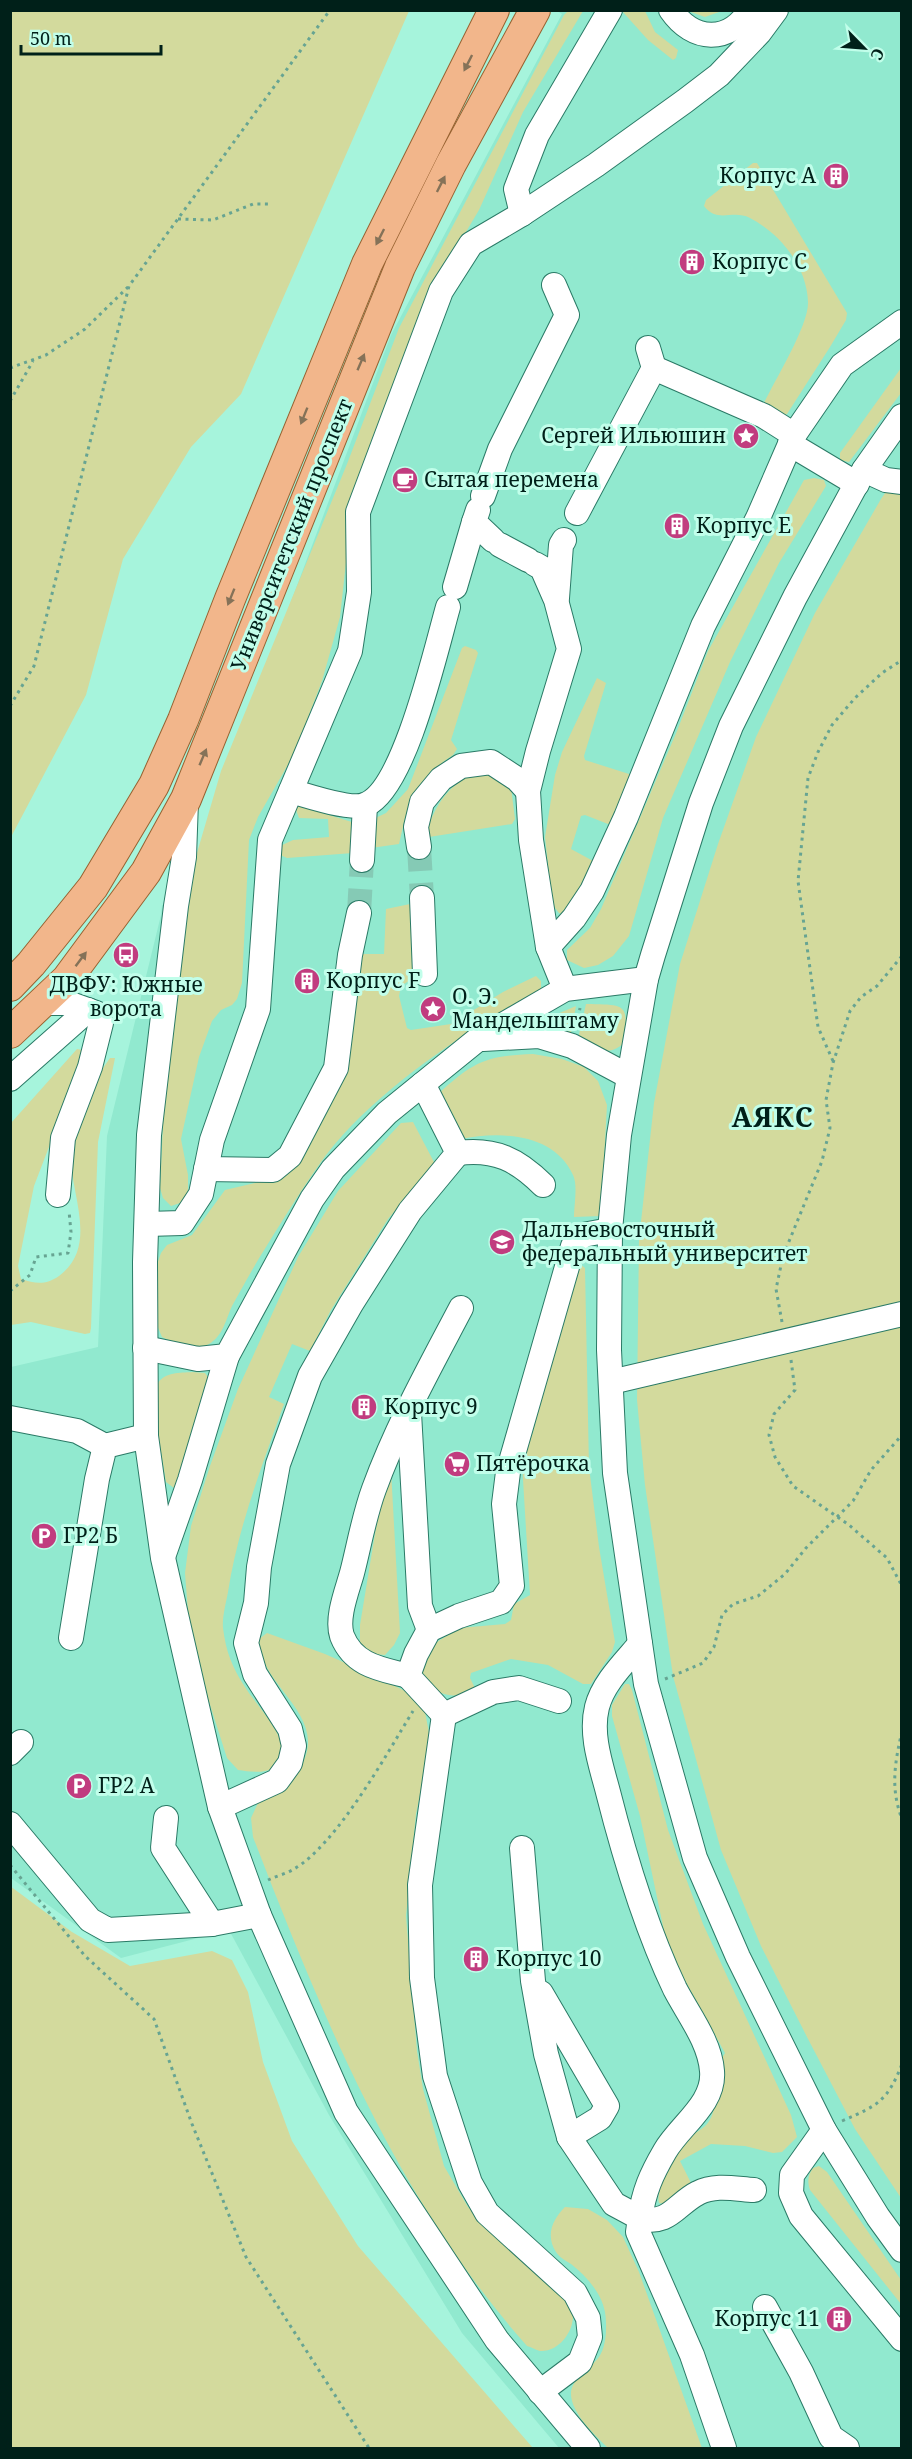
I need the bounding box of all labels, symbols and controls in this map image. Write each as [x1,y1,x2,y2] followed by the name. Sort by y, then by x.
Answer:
[21,18,160,56] scale bar
[834,18,894,78] north arrow
[30,26,72,50] text: 50 m
[865,45,890,64] text: С
[463,54,473,71] one-way arrow
[719,161,816,189] place label: Корпус A
[821,161,851,191] building icon: Корпус A
[437,176,446,193] one-way arrow
[375,228,385,245] one-way arrow
[677,247,707,277] building icon: Корпус C
[712,247,807,275] place label: Корпус C
[356,352,366,370] one-way arrow
[224,394,359,675] street label: Университетский проспект
[299,407,308,425] one-way arrow
[541,421,726,449] place label: Сергей Ильюшин
[731,421,761,451] place icon: Сергей Ильюшин
[390,465,420,495] cafe icon: Сытая перемена
[424,465,599,493] place label: Сытая перемена
[662,511,692,541] building icon: Корпус E
[696,511,791,539] place label: Корпус E
[225,588,235,606] one-way arrow
[198,748,208,766] one-way arrow
[111,940,141,970] bus stop icon: ДВФУ: Южные ворота
[75,952,87,968] one-way arrow
[292,966,322,996] building icon: Корпус F
[326,966,420,994] place label: Корпус F
[49,970,203,1022] place label: ДВФУ: Южные ворота
[452,982,619,1034] place label: О. Э. Мандельштаму
[418,994,448,1024] place icon: О. Э. Мандельштаму
[732,1098,814,1135] district label: АЯКС
[522,1215,807,1267] place label: Дальневосточный федеральный университет
[487,1227,517,1257] school or university icon: Дальневосточный федеральный университет
[349,1392,379,1422] building icon: Корпус 9
[384,1392,478,1420] place label: Корпус 9
[442,1449,472,1479] supermarket icon: Пятёрочка
[476,1449,590,1477] place label: Пятёрочка
[29,1521,59,1551] parking icon: ГР2 Б
[63,1521,118,1549] place label: ГР2 Б
[64,1771,94,1801] parking icon: ГР2 А
[98,1771,155,1799] place label: ГР2 А
[461,1944,491,1974] building icon: Корпус 10
[496,1944,601,1972] place label: Корпус 10
[715,2304,820,2332] place label: Корпус 11
[824,2304,854,2334] building icon: Корпус 11

